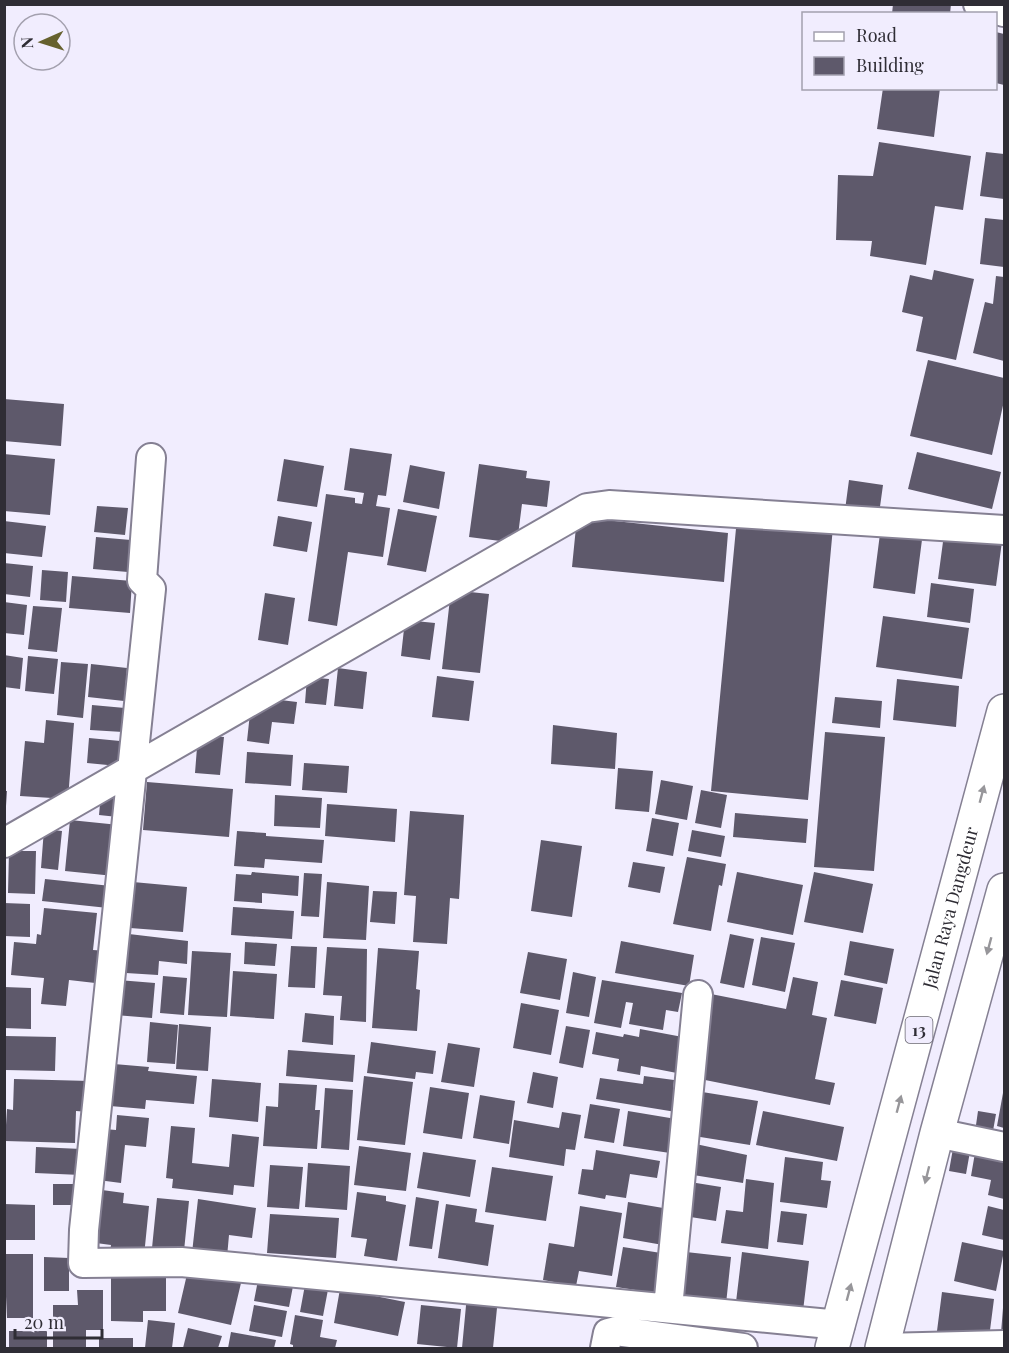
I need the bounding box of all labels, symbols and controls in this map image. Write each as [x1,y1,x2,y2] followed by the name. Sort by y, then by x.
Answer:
[12,12,72,72] north arrow
[802,12,997,90] legend
[856,23,897,47] text: Road
[16,36,37,49] text: N
[856,53,924,77] text: Building
[978,785,988,803] one-way arrow
[916,824,983,992] street label: Jalan Raya Dangdeur
[984,938,993,956] one-way arrow
[906,1017,932,1043] road number: 13
[895,1095,904,1113] one-way arrow
[921,1166,931,1184] one-way arrow
[844,1283,854,1301] one-way arrow
[15,1302,102,1340] scale bar
[24,1310,64,1334] text: 20 m

